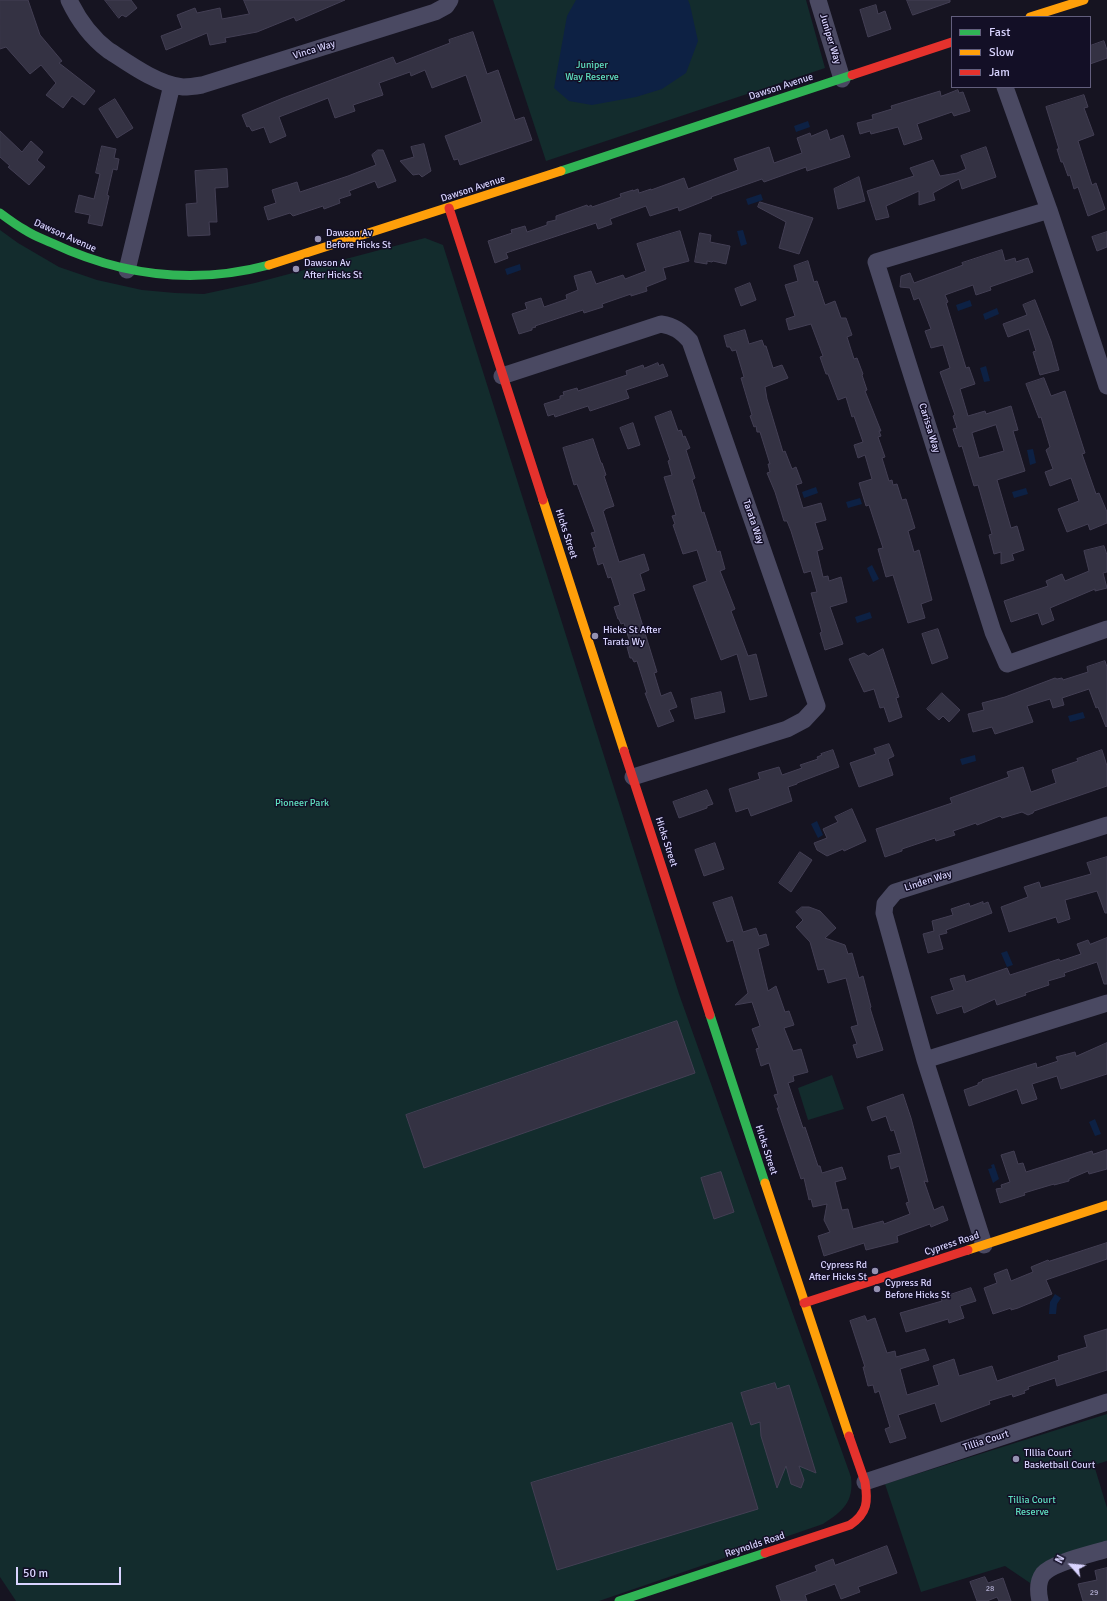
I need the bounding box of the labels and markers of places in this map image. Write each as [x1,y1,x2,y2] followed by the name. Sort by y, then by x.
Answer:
[326,227,391,250] place label: Dawson Av Before Hicks St
[313,234,323,244] marker: Dawson Av Before Hicks St
[304,257,362,280] place label: Dawson Av After Hicks St
[291,264,301,274] marker: Dawson Av After Hicks St
[603,624,661,648] place label: Hicks St After Tarata Wy
[590,631,600,641] marker: Hicks St After Tarata Wy
[809,1259,867,1282] place label: Cypress Rd After Hicks St
[870,1266,880,1276] marker: Cypress Rd After Hicks St
[885,1277,950,1300] place label: Cypress Rd Before Hicks St
[872,1284,882,1294] marker: Cypress Rd Before Hicks St
[1024,1447,1095,1470] place label: TIllia Court Basketball Court
[1011,1454,1021,1464] marker: TIllia Court Basketball Court

